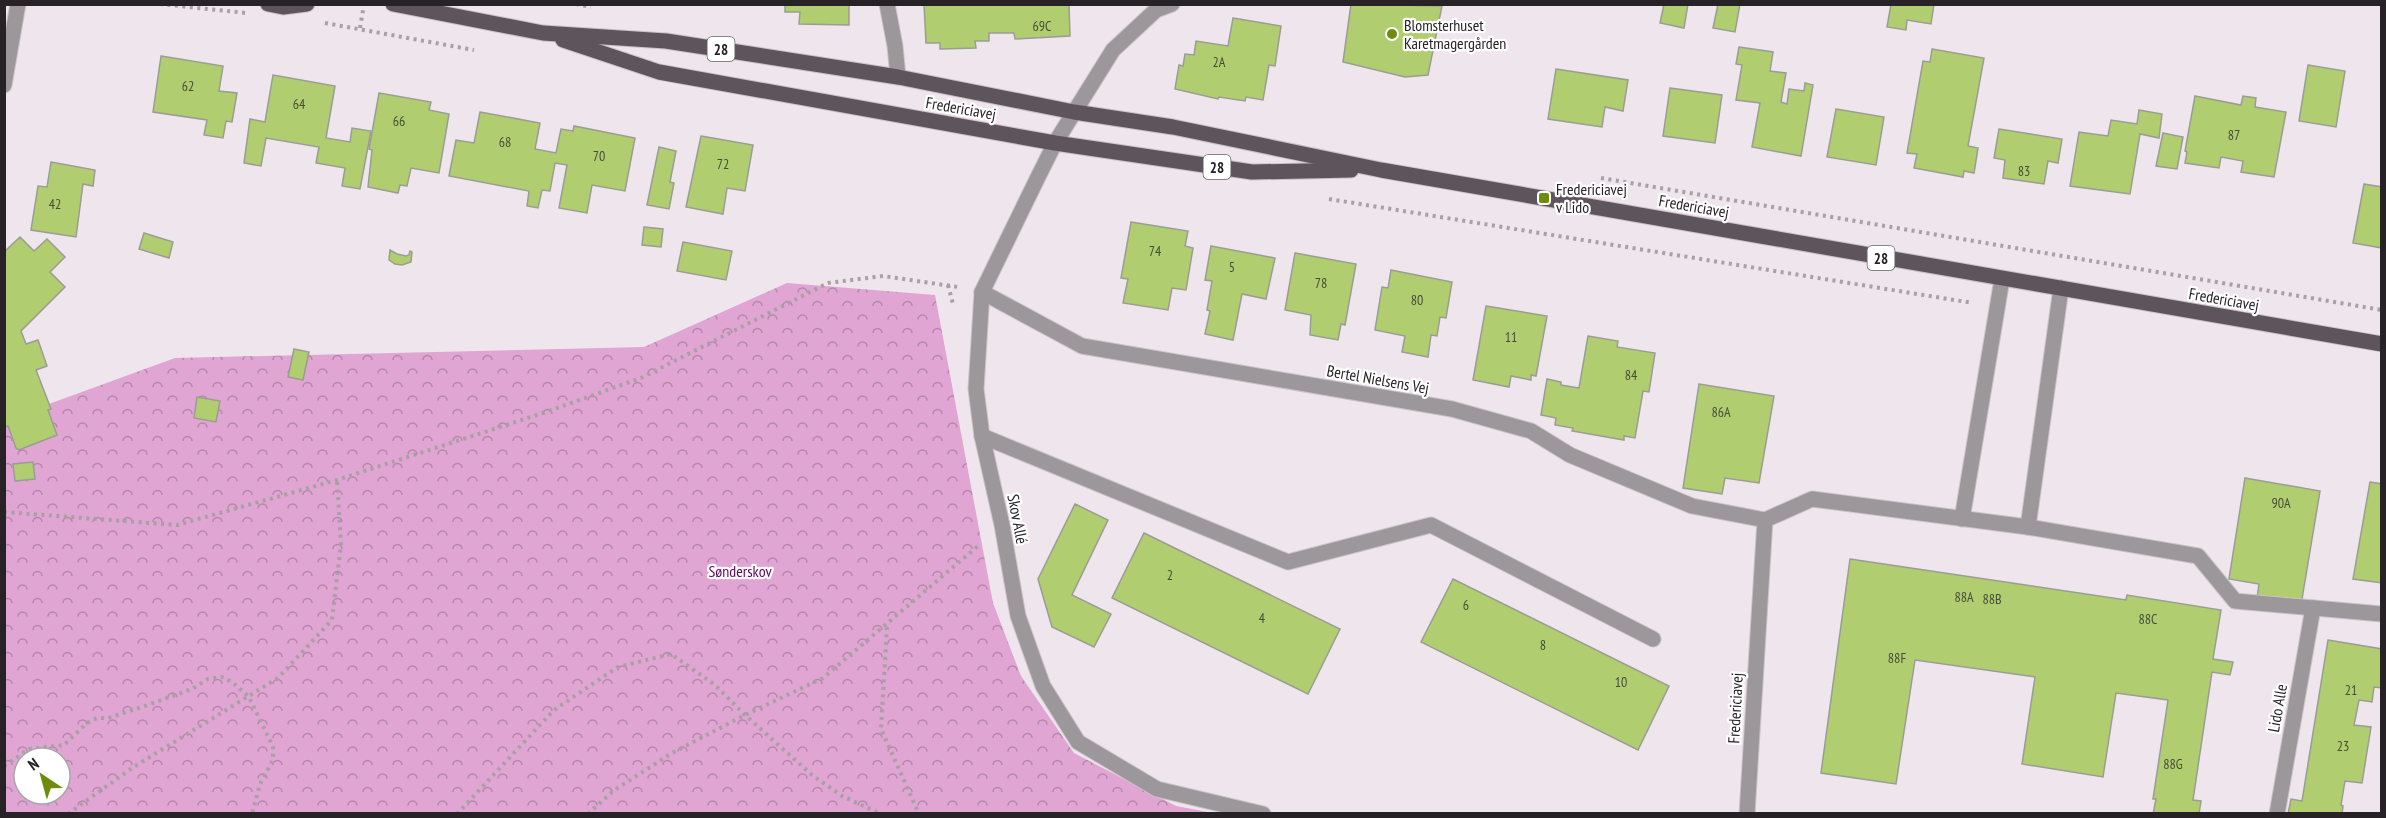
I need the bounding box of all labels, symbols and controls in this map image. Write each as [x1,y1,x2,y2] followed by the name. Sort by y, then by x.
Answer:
[1404,15,1506,53] place label: Blomsterhuset Karetmagergården
[1032,17,1052,35] house number: 69C
[1385,27,1399,41] marker: Blomsterhuset Karetmagergården
[708,37,734,61] road number: 28
[1213,53,1226,71] house number: 2A
[182,77,194,95] house number: 62
[924,92,998,124] street label: Fredericiavej
[293,95,306,113] house number: 64
[393,112,405,130] house number: 66
[2228,126,2240,144] house number: 87
[499,133,511,151] house number: 68
[593,147,605,165] house number: 70
[717,155,729,173] house number: 72
[1204,155,1230,179] road number: 28
[2018,162,2030,180] house number: 83
[1556,179,1627,217] place label: Fredericiavej v Lido
[1657,190,1731,222] street label: Fredericiavej
[1537,191,1551,205] marker: Fredericiavej v Lido
[49,195,61,213] house number: 42
[1149,242,1162,260] house number: 74
[1868,246,1894,270] road number: 28
[1229,258,1235,276] house number: 5
[1315,274,1327,292] house number: 78
[2187,283,2261,315] street label: Fredericiavej
[1411,291,1423,309] house number: 80
[1505,328,1517,346] house number: 11
[1325,360,1431,398] street label: Bertel Nielsens Vej
[1625,366,1638,384] house number: 84
[1711,403,1731,421] house number: 86A
[1003,493,1033,545] street label: Skov Allé
[2271,494,2291,512] house number: 90A
[708,561,772,581] park label: Sønderskov
[1167,566,1173,584] house number: 2
[1954,588,1974,606] house number: 88A
[1982,590,2002,608] house number: 88B
[1463,596,1469,614] house number: 6
[1259,609,1266,627] house number: 4
[2138,610,2158,628] house number: 88C
[1540,636,1546,654] house number: 8
[1888,649,1906,667] house number: 88F
[1723,672,1747,744] street label: Fredericiavej
[1615,673,1627,691] house number: 10
[2345,681,2357,699] house number: 21
[2263,682,2291,734] street label: Lido Alle
[2337,737,2349,755] house number: 23
[12,746,72,806] north arrow
[24,753,43,774] text: N
[2163,755,2183,773] house number: 88G

